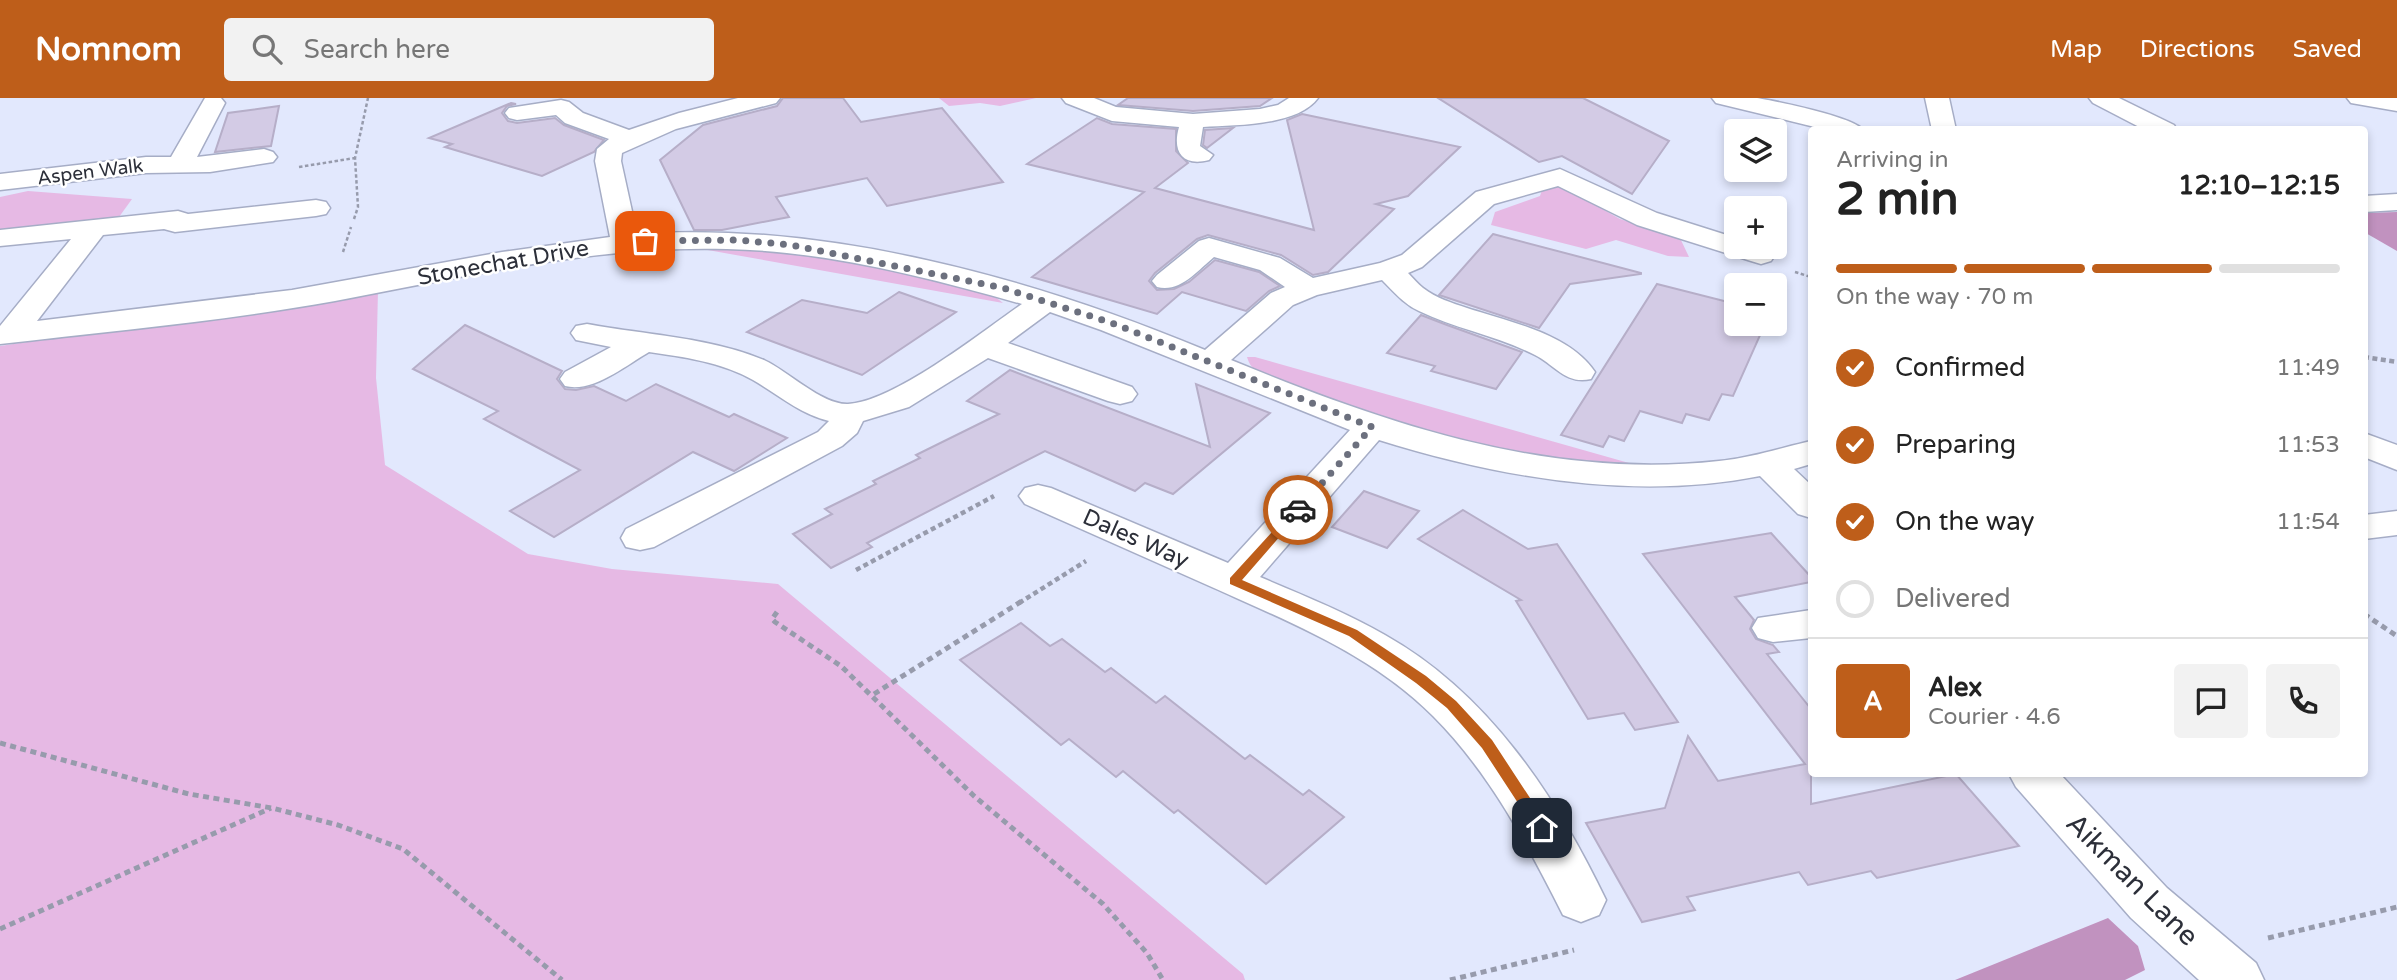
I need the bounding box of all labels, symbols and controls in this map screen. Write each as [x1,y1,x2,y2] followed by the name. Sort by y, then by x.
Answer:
[224,18,714,81] search box
[35,30,182,69] text: Nomnom
[248,30,286,68] icon: search
[304,34,450,65] text: Search here
[2050,35,2102,64] text: Map
[2140,35,2255,64] text: Directions
[2293,35,2362,64] text: Saved
[1724,119,1787,336] map controls
[1724,119,1787,182] button: layers
[1836,146,1949,174] text: Arriving in
[36,155,144,189] street label: Aspen Walk
[2178,170,2340,201] text: 12:10–12:15
[1836,172,1959,227] text: 2 min
[1724,196,1787,259] button: +
[615,211,675,271] pin
[626,222,664,260] icon: bag
[415,234,591,292] street label: Stonechat Drive
[1724,273,1787,336] button: −
[1836,283,2033,311] text: On the way · 70 m
[1836,349,1874,387] icon: check
[1895,352,2025,383] text: Confirmed
[2276,354,2340,382] text: 11:49
[1836,426,1874,464] icon: check
[1895,429,2016,460] text: Preparing
[2276,431,2340,459] text: 11:53
[1263,475,1333,545] courier
[1279,491,1317,529] icon: car
[1078,503,1193,575] street label: Dales Way
[1836,503,1874,541] icon: check
[1895,506,2035,537] text: On the way
[2276,508,2340,536] text: 11:54
[1895,583,2011,614] text: Delivered
[2174,664,2248,738] button: chat
[2266,664,2340,738] button: phone
[1928,672,1982,703] text: Alex
[1863,686,1883,717] text: A
[1928,703,2061,731] text: Courier · 4.6
[1512,798,1572,858] pin
[2059,806,2206,953] street label: Aikman Lane
[1523,809,1561,847] icon: home

